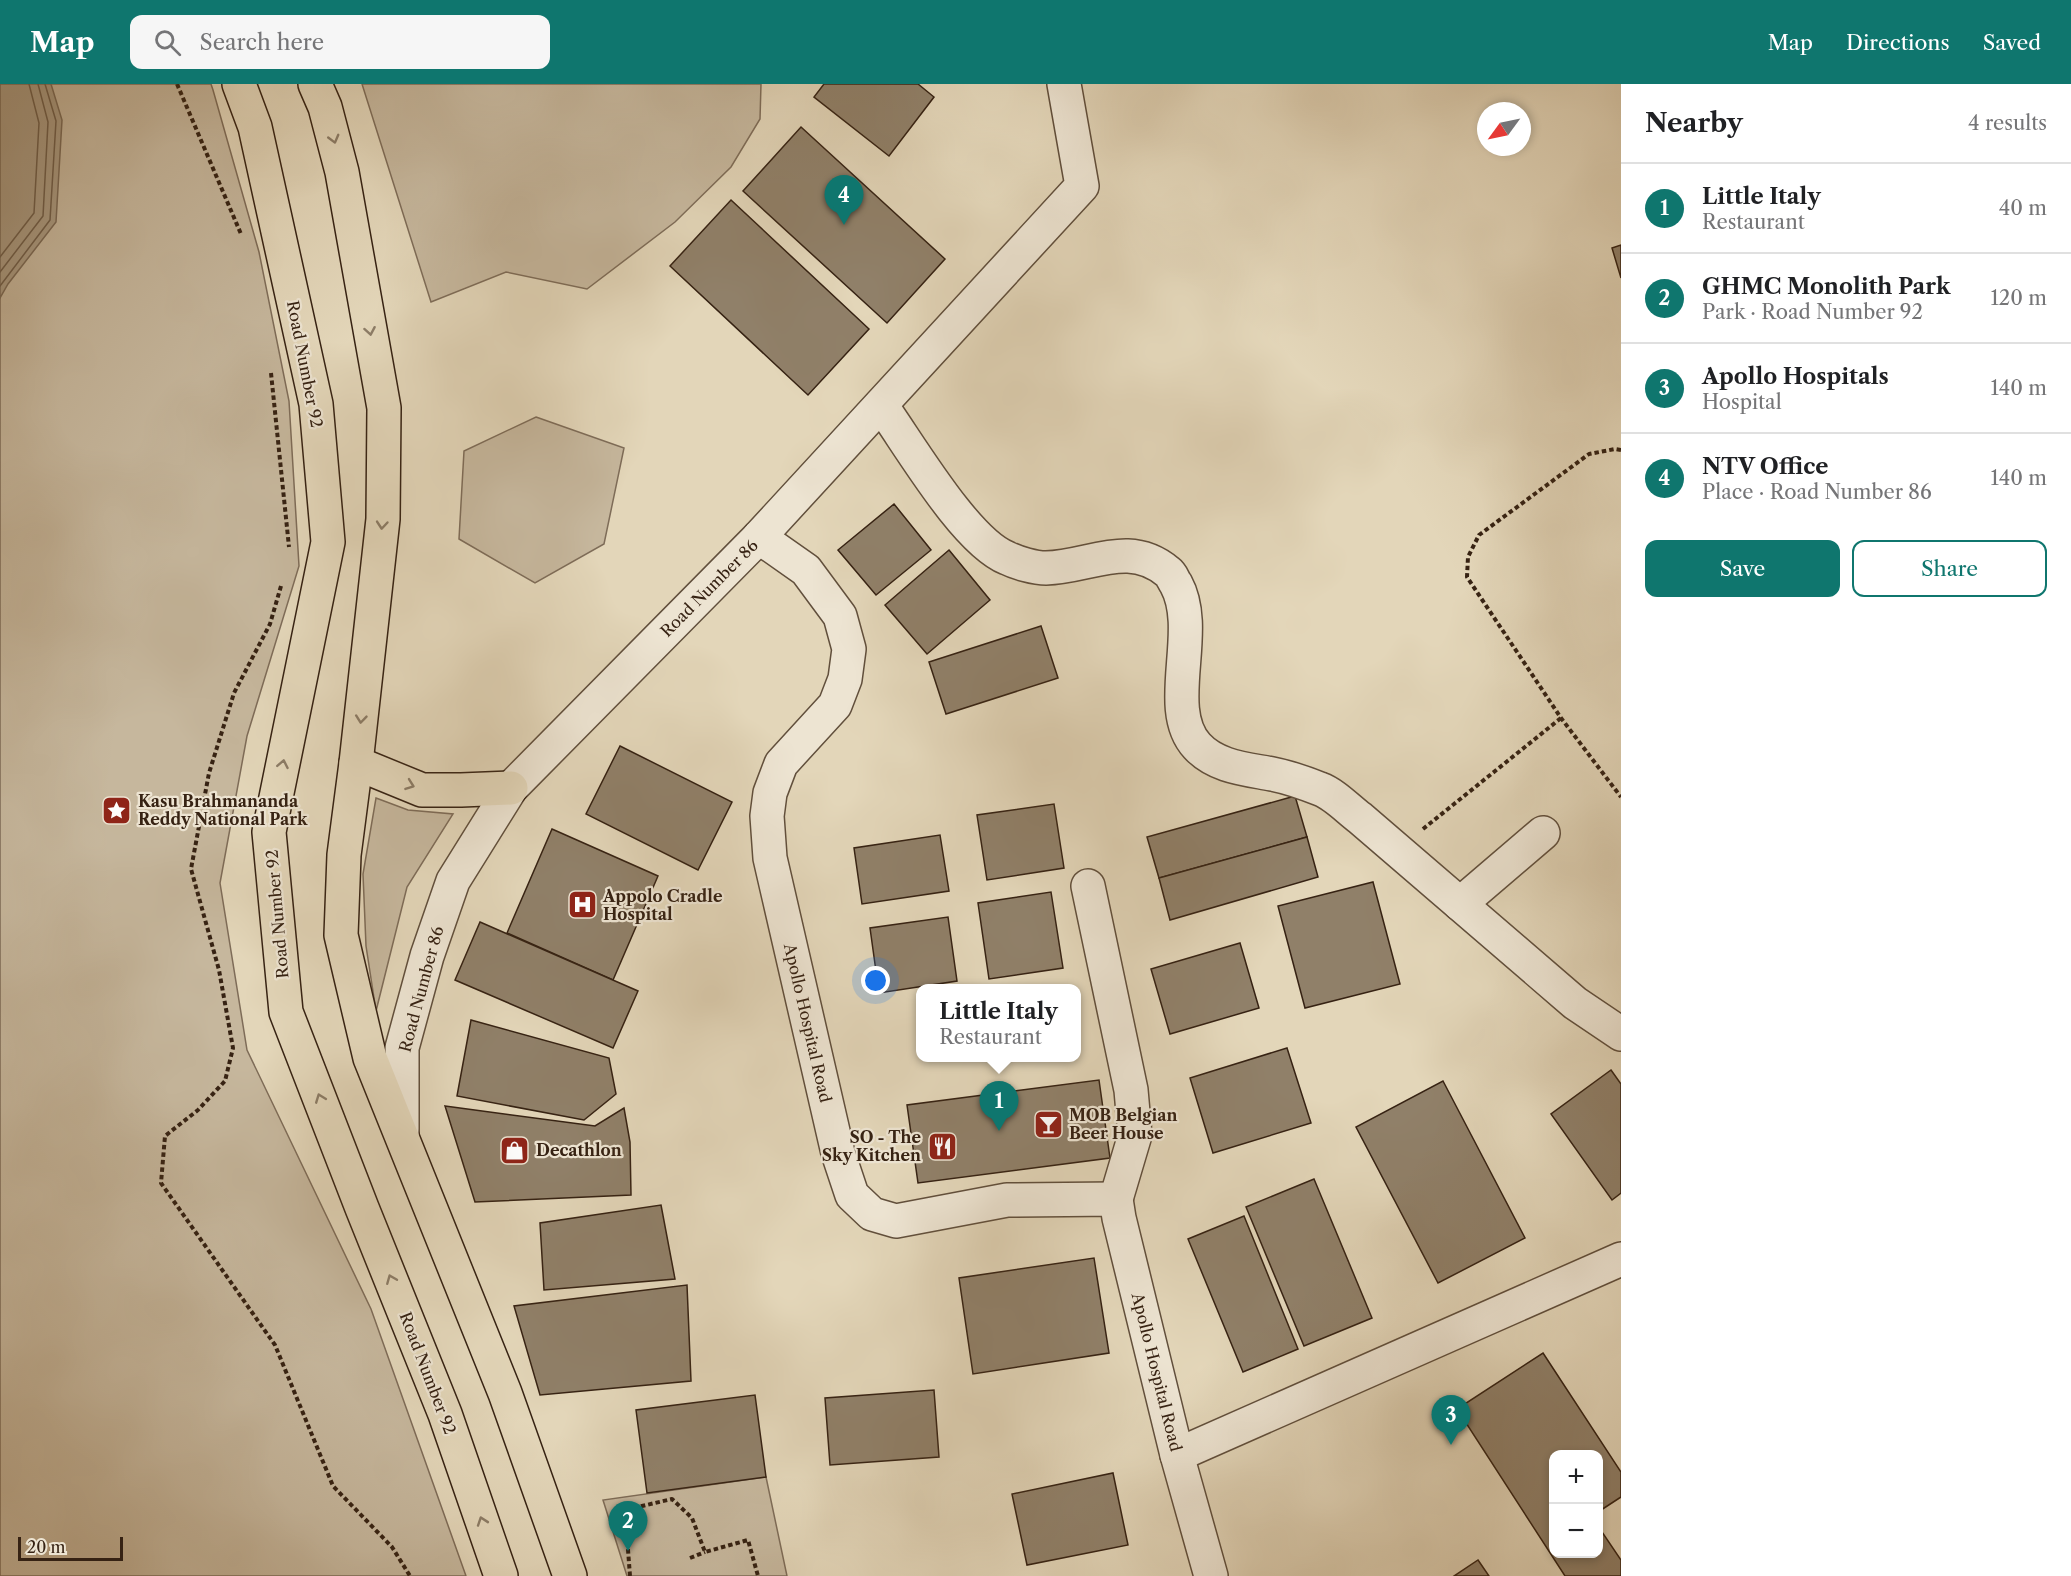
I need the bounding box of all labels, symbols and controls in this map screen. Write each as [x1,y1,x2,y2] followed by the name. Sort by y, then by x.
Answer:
[130,15,550,69] search box
[30,25,94,59] text: Map
[151,26,184,59] icon: search
[199,29,324,56] text: Search here
[1768,30,1813,55] text: Map
[1846,30,1950,55] text: Directions
[1983,30,2041,55] text: Saved
[1477,102,1531,156] north arrow
[1645,107,1743,139] text: Nearby
[1968,111,2047,135] text: 4 results
[326,134,339,144] one-way arrow
[824,176,864,225] pin: 4
[1702,183,1821,210] text: Little Italy
[1660,196,1669,220] text: 1
[1999,196,2047,220] text: 40 m
[1702,210,1805,234] text: Restaurant
[1702,273,1951,300] text: GHMC Monolith Park
[1659,286,1670,310] text: 2
[1990,286,2047,310] text: 120 m
[283,299,327,429] street label: Road Number 92
[1702,300,1923,324] text: Park · Road Number 92
[363,326,376,336] one-way arrow
[1702,363,1889,390] text: Apollo Hospitals
[1659,376,1670,400] text: 3
[1990,376,2047,400] text: 140 m
[1702,390,1782,414] text: Hospital
[1702,453,1828,480] text: NTV Office
[1659,466,1670,490] text: 4
[1990,466,2047,490] text: 140 m
[1702,480,1932,504] text: Place · Road Number 86
[376,520,389,529] one-way arrow
[656,535,762,641] street label: Road Number 86
[1645,540,1840,597] button: Save
[1852,540,2047,597] button: Share
[355,714,368,723] one-way arrow
[276,760,289,770] one-way arrow
[405,778,415,791] one-way arrow
[138,791,308,829] place label: Kasu Brahmananda Reddy National Park
[101,794,133,826] place icon: Kasu Brahmananda Reddy National Park
[261,849,293,979] street label: Road Number 92
[602,886,723,924] place label: Appolo Cradle Hospital
[566,889,598,921] hospital icon: Appolo Cradle Hospital
[395,924,447,1054] street label: Road Number 86
[780,941,836,1105] street label: Apollo Hospital Road
[861,966,890,995] your location
[916,984,1081,1062] popup
[939,998,1058,1025] text: Little Italy
[939,1025,1042,1049] text: Restaurant
[980,1082,1018,1131] pin: 1
[314,1093,327,1104] one-way arrow
[1069,1105,1178,1143] place label: MOB Belgian Beer House
[1032,1108,1064,1140] bar icon: MOB Belgian Beer House
[822,1127,921,1165] place label: SO - The Sky Kitchen
[926,1130,958,1162] restaurant icon: SO - The Sky Kitchen
[499,1134,531,1166] shop icon: Decathlon
[536,1140,622,1160] place label: Decathlon
[386,1275,398,1286] one-way arrow
[1127,1290,1186,1454] street label: Apollo Hospital Road
[395,1309,461,1437] street label: Road Number 92
[1432,1396,1470,1445] pin: 3
[1549,1450,1603,1558] map controls
[1549,1450,1603,1504] button: +
[608,1502,648,1551] pin: 2
[1549,1504,1603,1558] button: −
[477,1516,490,1527] one-way arrow
[18,1534,123,1562] scale bar
[27,1537,66,1557] text: 20 m

